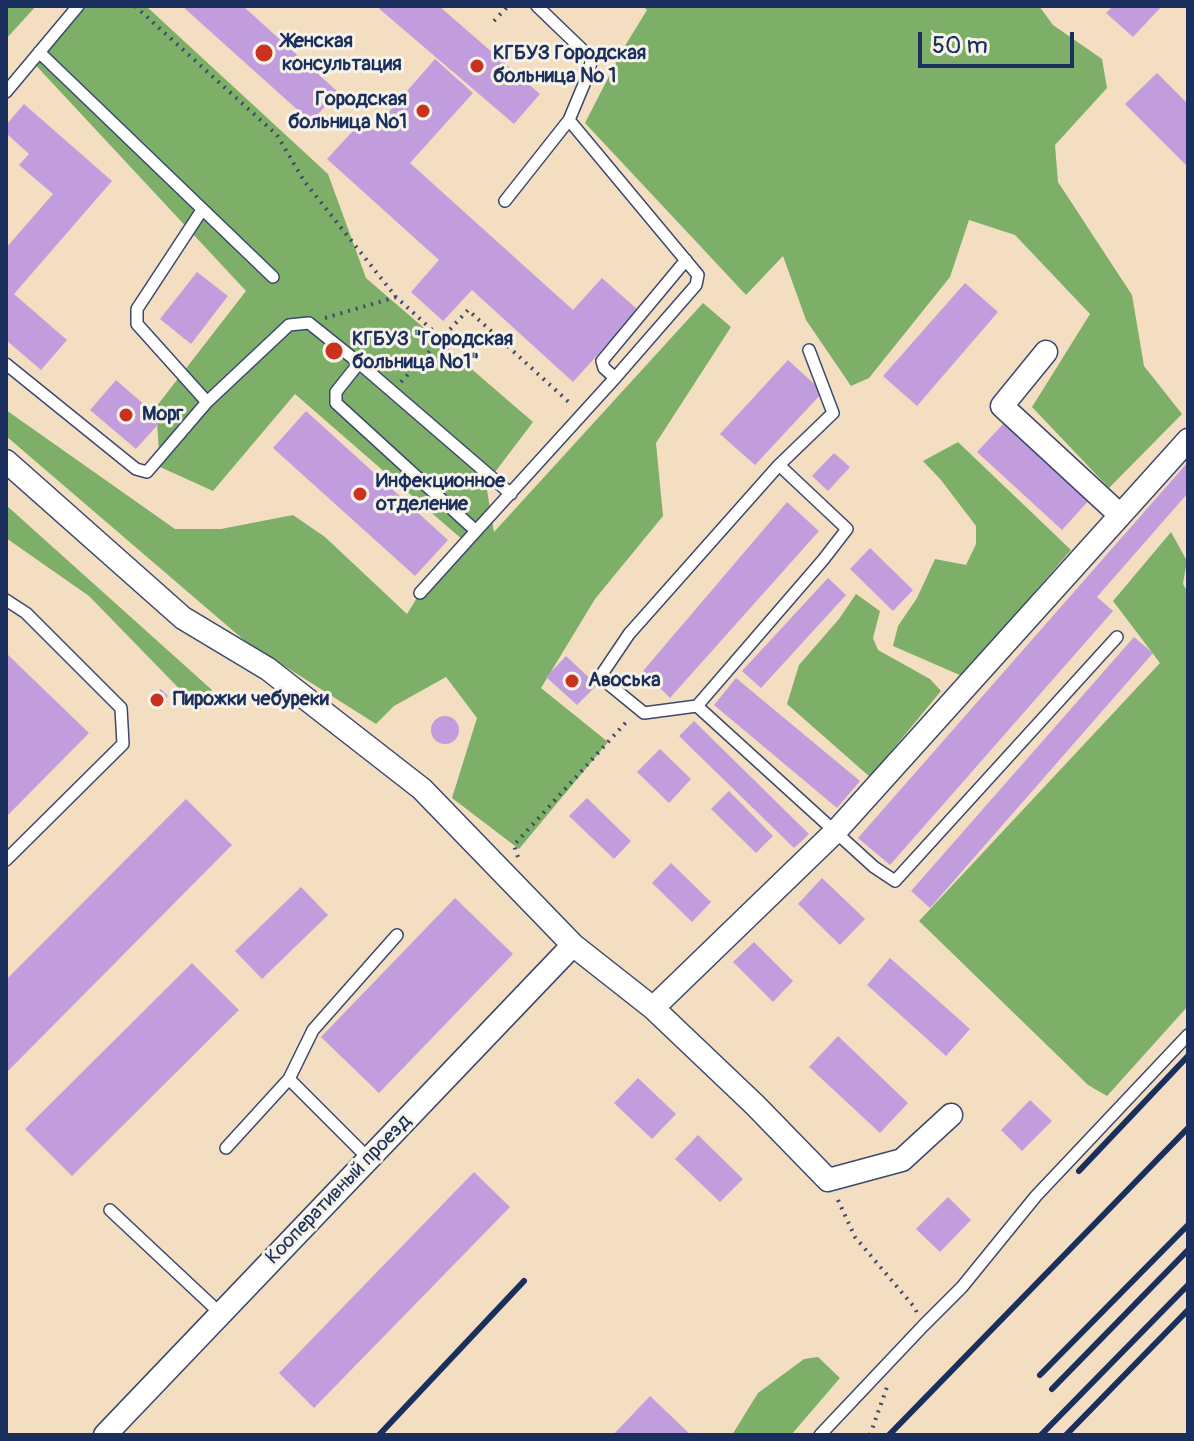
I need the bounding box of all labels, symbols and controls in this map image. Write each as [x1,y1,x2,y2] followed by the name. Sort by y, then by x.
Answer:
[922,16,1078,66] scale bar
[282,30,402,77] place label: Женская консультация
[932,31,988,60] text: 50 m
[253,42,275,64] marker: Женская консультация
[493,42,646,89] place label: КГБУЗ Городская больница № 1
[468,57,486,75] marker: КГБУЗ Городская больница № 1
[288,88,407,135] place label: Городская больница №1
[414,102,432,120] marker: Городская больница №1
[352,328,513,375] place label: КГБУЗ "Городская больница №1"
[323,340,345,362] marker: КГБУЗ "Городская больница №1"
[142,403,183,427] place label: Морг
[117,406,135,424] marker: Морг
[376,470,505,517] place label: Инфекционное отделение
[351,485,369,503] marker: Инфекционное отделение
[588,669,661,693] place label: Авоська
[563,672,581,690] marker: Авоська
[173,688,329,712] place label: Пирожки чебуреки
[148,691,166,709] marker: Пирожки чебуреки
[261,1110,417,1270] street label: Кооперативный проезд

